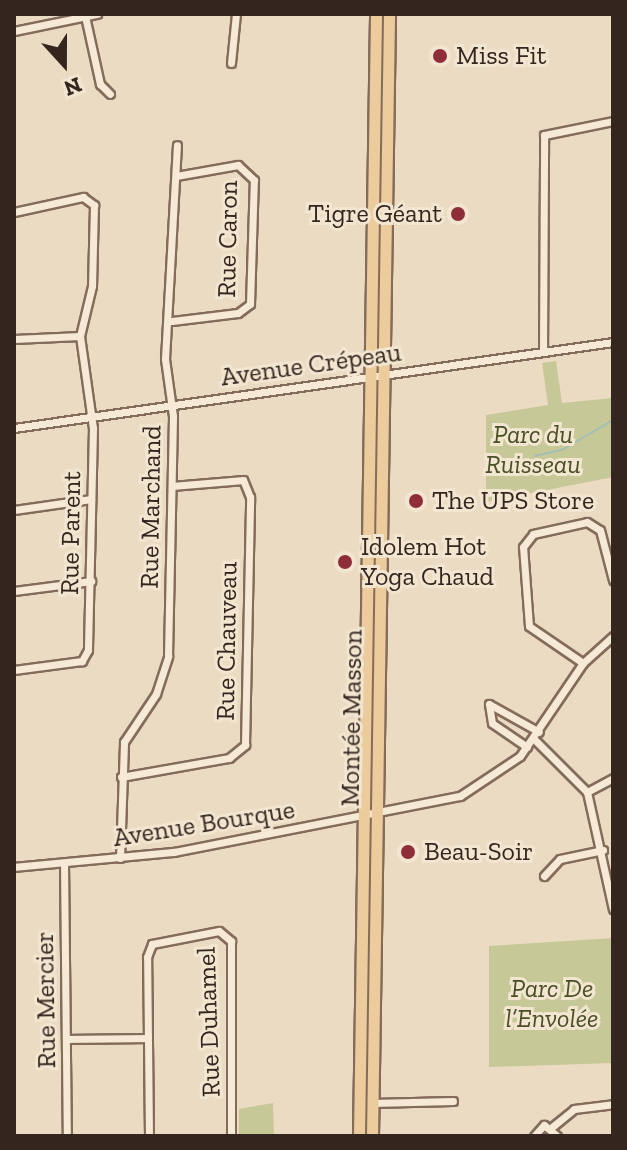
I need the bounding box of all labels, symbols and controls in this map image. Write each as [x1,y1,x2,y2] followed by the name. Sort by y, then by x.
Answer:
[24,24,104,104] north arrow
[456,40,546,72] place label: Miss Fit
[431,47,449,65] marker: Miss Fit
[60,71,85,102] text: N
[211,180,245,298] street label: Rue Caron
[308,198,442,230] place label: Tigre Géant
[449,205,467,223] marker: Tigre Géant
[219,337,403,393] street label: Avenue Crépeau
[485,419,581,480] park label: Parc du Ruisseau
[134,425,168,589] street label: Rue Marchand
[54,471,88,595] street label: Rue Parent
[432,485,594,517] place label: The UPS Store
[407,492,425,510] marker: The UPS Store
[361,531,494,592] place label: Idolem Hot Yoga Chaud
[336,553,354,571] marker: Idolem Hot Yoga Chaud
[210,561,244,721] street label: Rue Chauveau
[335,629,369,807] street label: Montée Masson
[111,794,297,854] street label: Avenue Bourque
[424,836,533,868] place label: Beau-Soir
[399,843,417,861] marker: Beau-Soir
[29,931,63,1069] street label: Rue Mercier
[191,946,227,1098] street label: Rue Duhamel
[506,973,598,1034] park label: Parc De l’Envolée

